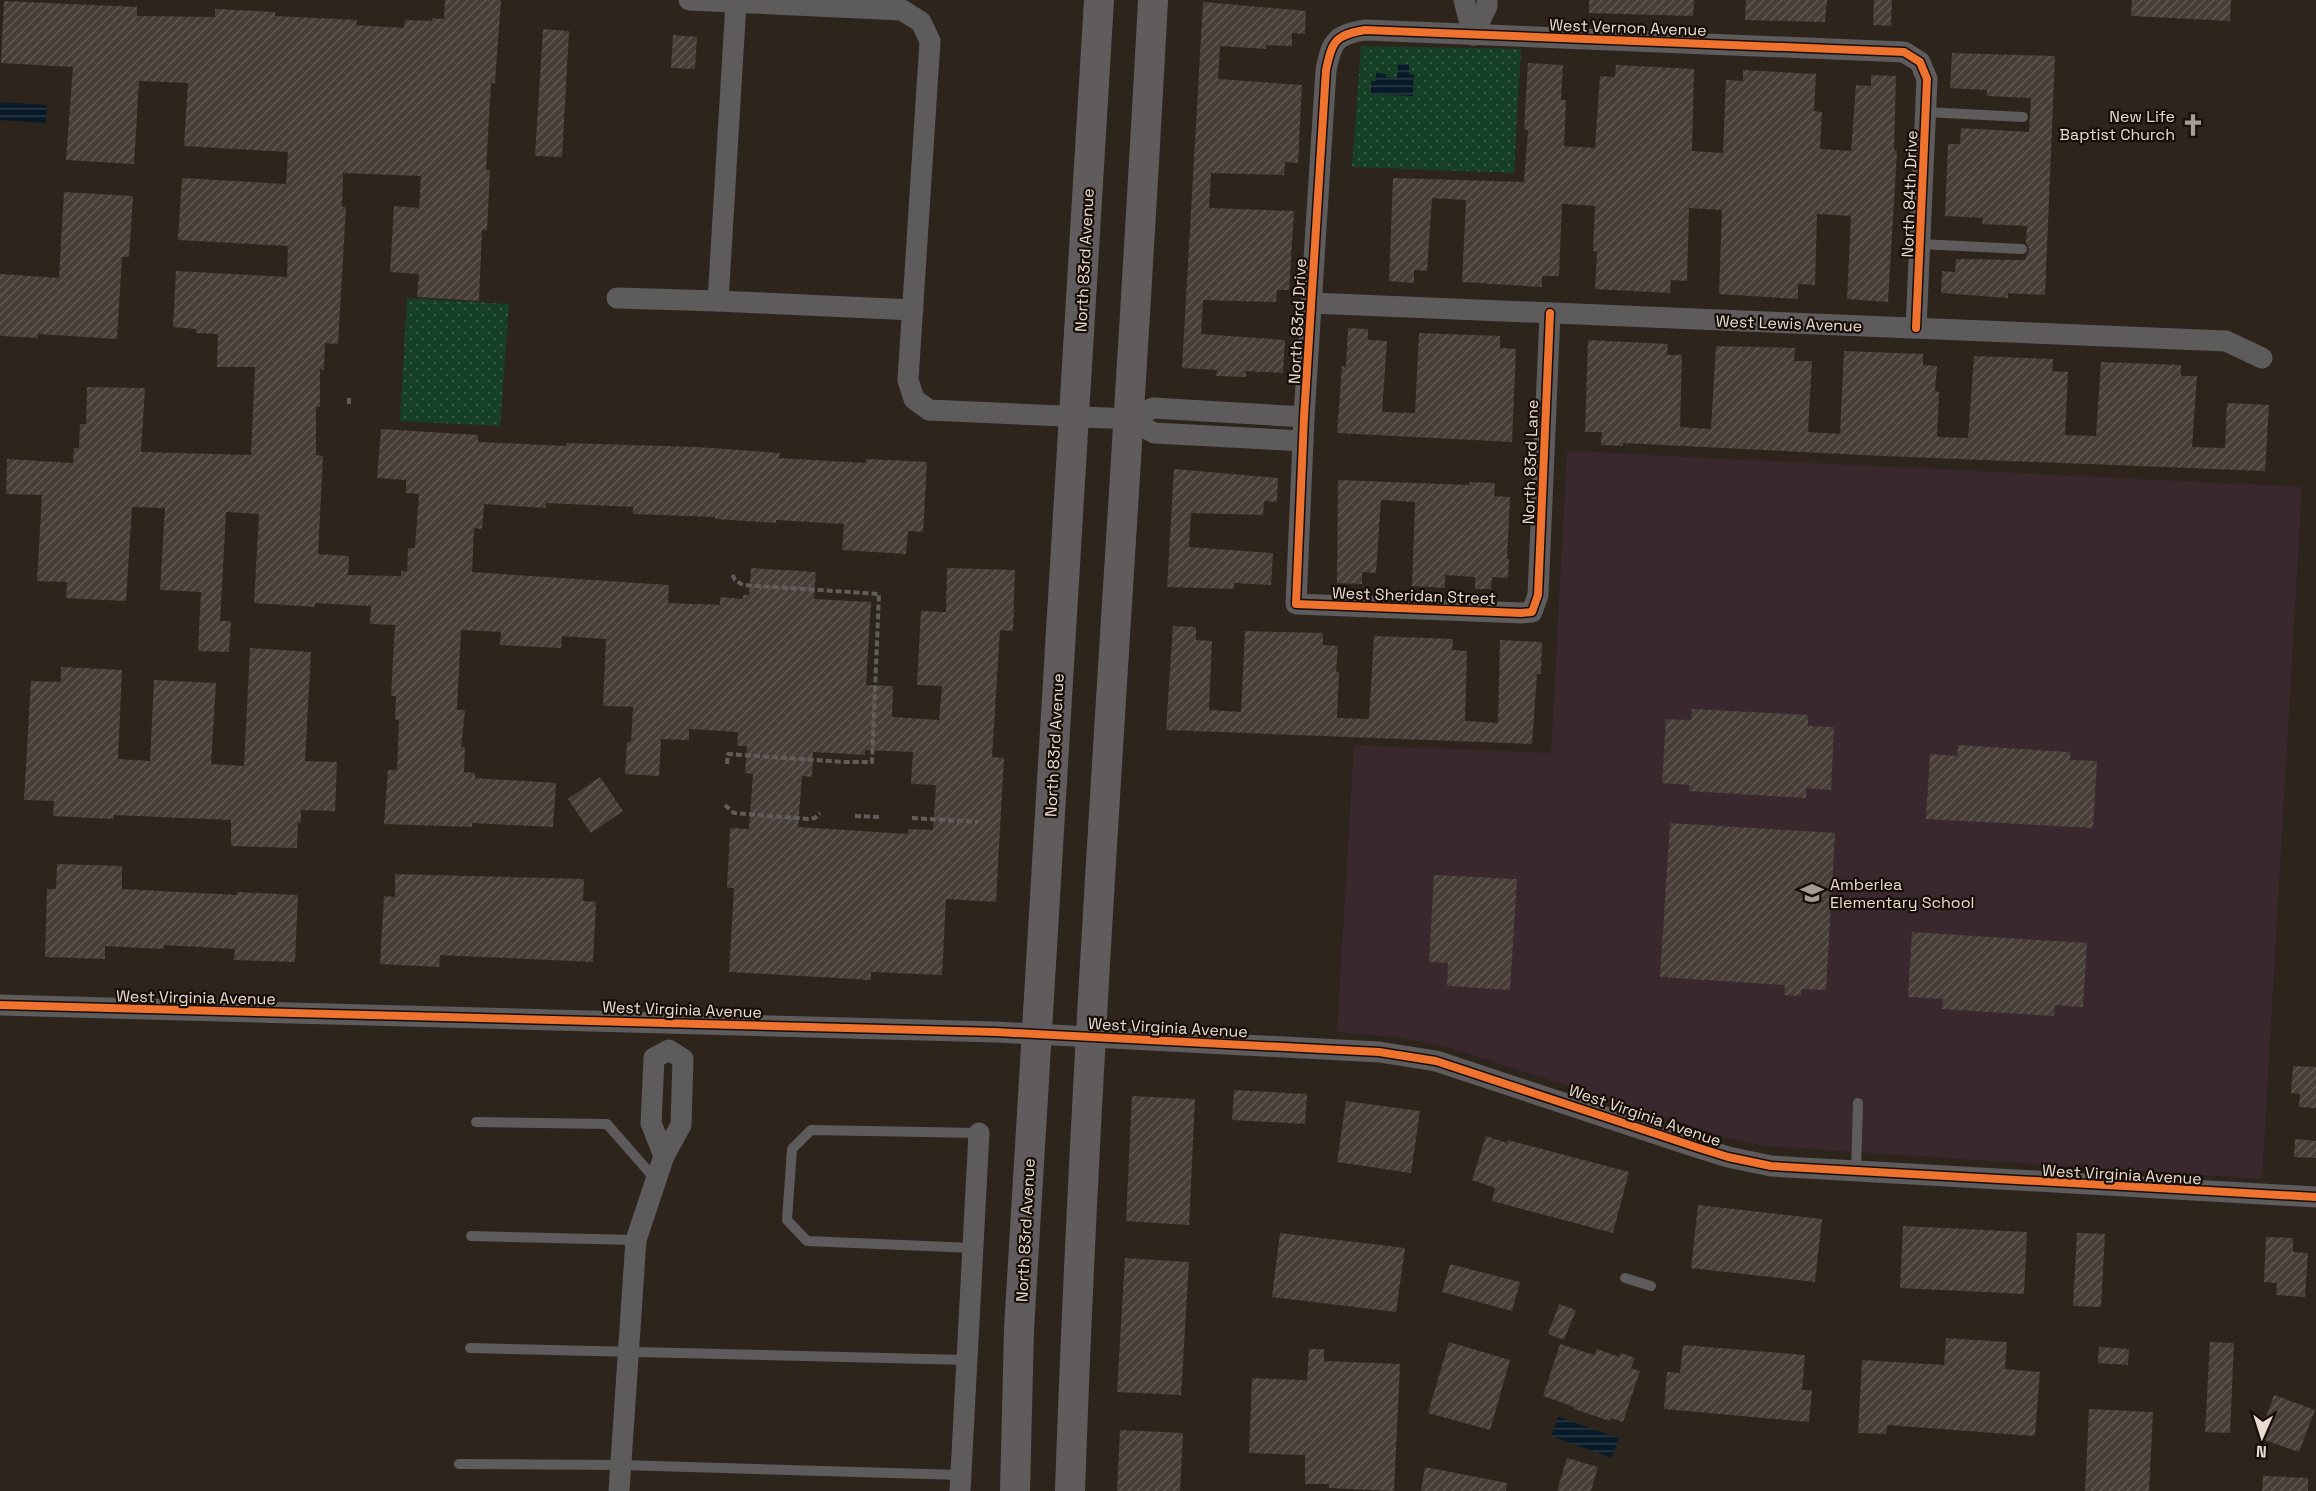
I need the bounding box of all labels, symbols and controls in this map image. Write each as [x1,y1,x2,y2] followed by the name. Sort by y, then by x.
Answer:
[1549,14,1707,41] street label: West Vernon Avenue
[2059,106,2175,145] place label: New Life Baptist Church
[2180,112,2206,138] church icon: New Life Baptist Church
[1897,130,1922,258] street label: North 84th Drive
[1070,188,1099,332] street label: North 83rd Avenue
[1284,258,1311,384] street label: North 83rd Drive
[1715,310,1863,337] street label: West Lewis Avenue
[1518,399,1543,525] street label: North 83rd Lane
[1332,582,1496,609] street label: West Sheridan Street
[1040,673,1069,817] street label: North 83rd Avenue
[1830,874,1975,913] place label: Amberlea Elementary School
[1799,880,1825,906] school or university icon: Amberlea Elementary School
[116,986,276,1009] street label: West Virginia Avenue
[602,996,762,1023] street label: West Virginia Avenue
[1088,1013,1248,1042] street label: West Virginia Avenue
[1566,1080,1724,1151] street label: West Virginia Avenue
[1011,1158,1040,1302] street label: North 83rd Avenue
[2042,1160,2202,1189] street label: West Virginia Avenue
[2232,1407,2292,1467] north arrow
[2255,1441,2267,1462] text: N

